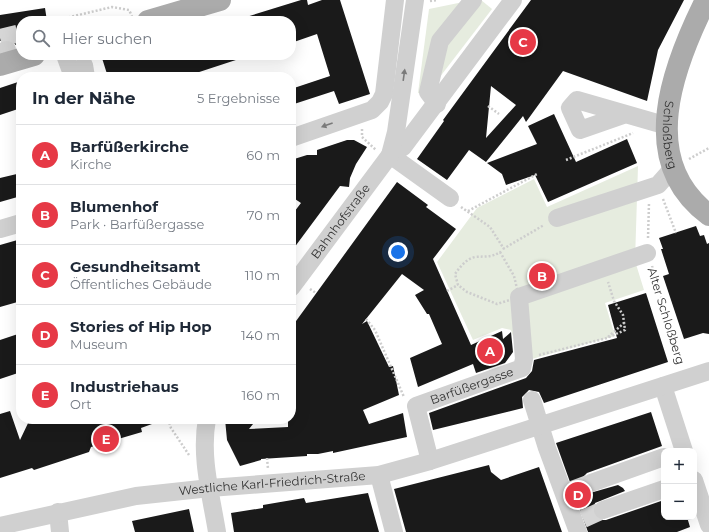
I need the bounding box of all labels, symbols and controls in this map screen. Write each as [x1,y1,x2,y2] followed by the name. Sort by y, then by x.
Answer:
[16,16,296,60] search box
[30,27,52,49] icon: search
[510,27,536,57] pin: C
[62,29,152,48] text: Hier suchen
[401,69,408,81] one-way arrow
[32,88,136,108] text: In der Nähe
[197,90,280,106] text: 5 Ergebnisse
[660,100,681,171] street label: Schloßberg
[321,123,333,129] one-way arrow
[70,137,189,156] text: Barfüßerkirche
[40,147,50,163] text: A
[246,147,280,163] text: 60 m
[70,156,112,172] text: Kirche
[307,181,373,262] street label: Bahnhofstraße
[70,197,158,216] text: Blumenhof
[40,207,50,223] text: B
[247,207,280,223] text: 70 m
[70,216,204,232] text: Park · Barfüßergasse
[388,242,408,262] your location
[70,257,201,276] text: Gesundheitsamt
[529,261,555,291] pin: B
[645,265,688,366] street label: Alter Schloßberg
[40,267,50,283] text: C
[245,267,280,283] text: 110 m
[70,276,212,292] text: Öffentliches Gebäude
[70,317,212,336] text: Stories of Hip Hop
[40,327,50,343] text: D
[241,327,280,343] text: 140 m
[70,336,128,352] text: Museum
[477,336,503,366] pin: A
[428,364,515,407] street label: Barfüßergasse
[70,377,179,396] text: Industriehaus
[41,387,49,403] text: E
[242,387,280,403] text: 160 m
[70,396,92,412] text: Ort
[93,424,119,454] pin: E
[661,448,697,520] map controls
[661,448,697,484] button: +
[178,468,366,498] street label: Westliche Karl-Friedrich-Straße
[565,480,591,510] pin: D
[661,484,697,520] button: −

